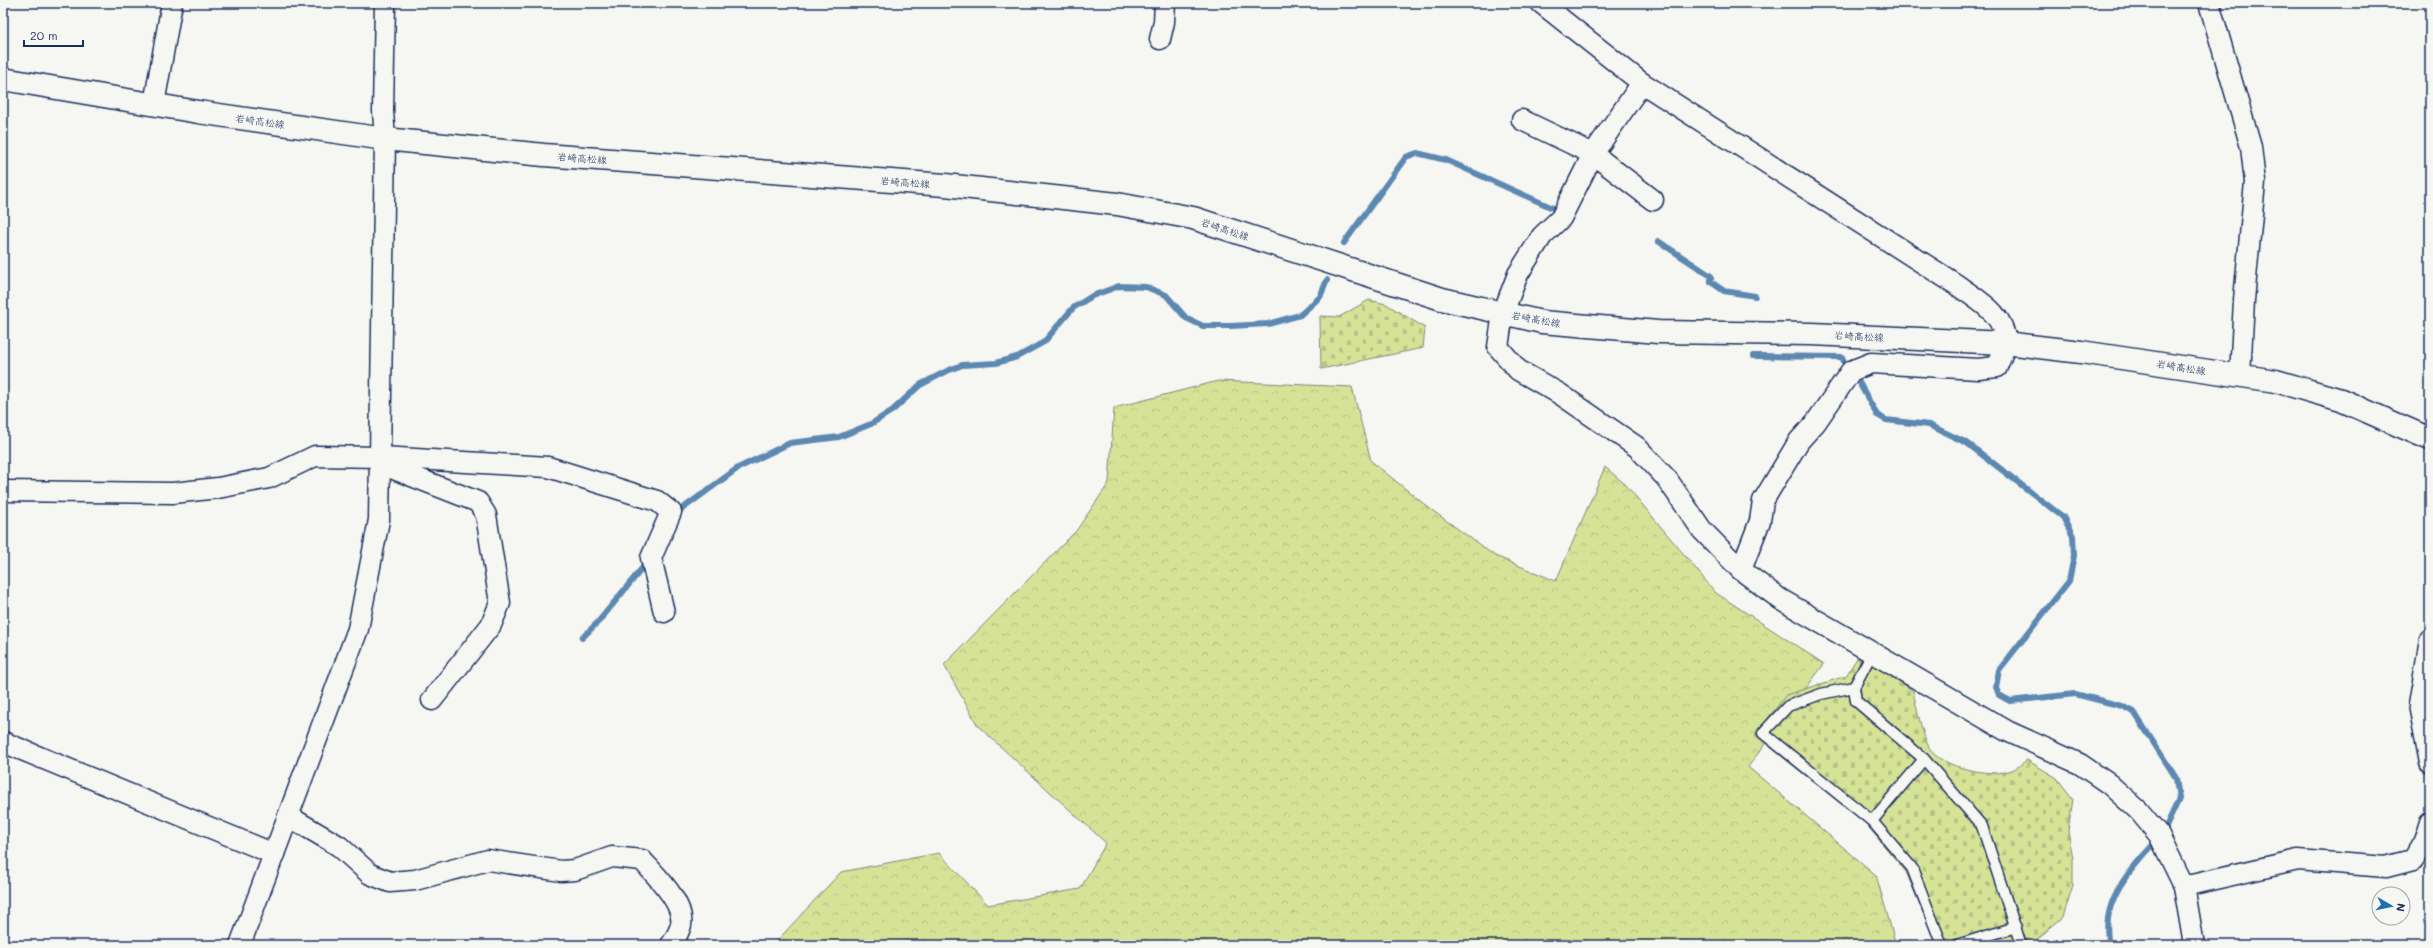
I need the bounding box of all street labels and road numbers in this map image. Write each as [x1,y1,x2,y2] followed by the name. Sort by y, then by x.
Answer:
[234,111,286,131] street label: 岩崎高松線
[557,149,607,167] street label: 岩崎高松線
[880,173,930,191] street label: 岩崎高松線
[1199,215,1251,243] street label: 岩崎高松線
[1510,308,1562,330] street label: 岩崎高松線
[1834,328,1884,344] street label: 岩崎高松線
[2155,356,2207,378] street label: 岩崎高松線

